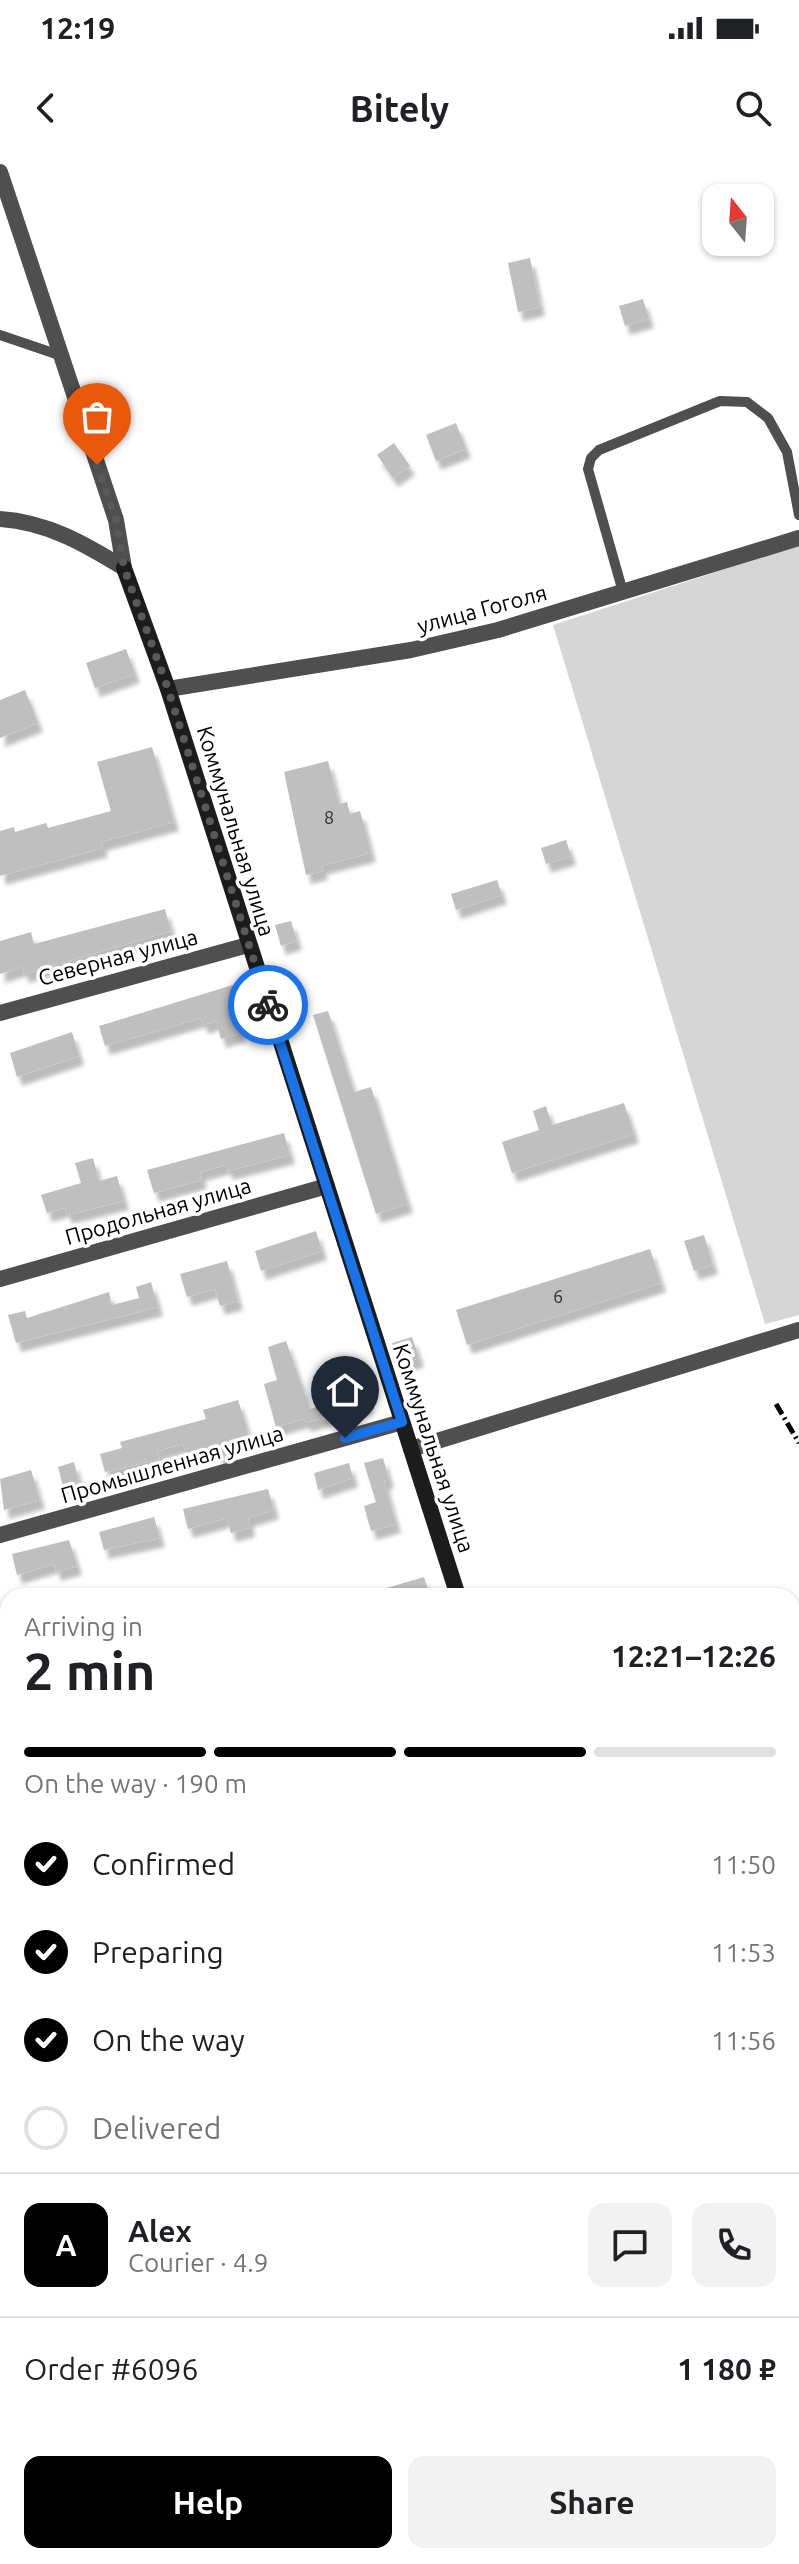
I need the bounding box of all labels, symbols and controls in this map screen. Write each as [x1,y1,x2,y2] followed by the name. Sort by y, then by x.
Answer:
[40,11,115,45] text: 12:19
[24,86,68,130] icon: back
[731,86,775,130] icon: search
[350,88,449,129] text: Bitely
[702,184,774,256] north arrow
[702,184,774,256] map controls
[63,383,131,465] pin
[75,395,119,439] icon: bag
[414,579,549,638] street label: улица Гоголя
[193,723,280,939] street label: Коммунальная улица
[324,807,334,827] house number: 8
[35,923,200,990] street label: Северная улица
[228,965,308,1045] courier
[246,983,290,1027] icon: bike
[62,1172,254,1249] street label: Продольная улица
[553,1286,563,1306] house number: 6
[389,1340,480,1555] street label: Коммунальная улица
[311,1356,379,1438] pin
[323,1368,367,1412] icon: home
[58,1420,286,1507] street label: Промышленная улица
[24,1612,143,1641] text: Arriving in
[611,1639,776,1673] text: 12:21–12:26
[24,1642,155,1700] text: 2 min
[24,1769,247,1798] text: On the way · 190 m
[24,1842,68,1886] icon: check
[92,1847,235,1881] text: Confirmed
[711,1850,776,1879] text: 11:50
[24,1930,68,1974] icon: check
[92,1935,224,1969] text: Preparing
[711,1938,776,1967] text: 11:53
[24,2018,68,2062] icon: check
[92,2023,245,2057] text: On the way
[711,2026,776,2055] text: 11:56
[92,2111,221,2145] text: Delivered
[588,2203,672,2287] button: chat
[692,2203,776,2287] button: phone
[128,2214,192,2248] text: Alex
[55,2228,77,2262] text: A
[128,2248,268,2277] text: Courier · 4.9
[24,2352,198,2386] text: Order #6096
[677,2352,776,2386] text: 1 180 ₽
[24,2456,392,2548] button: Help
[408,2456,776,2548] button: Share

